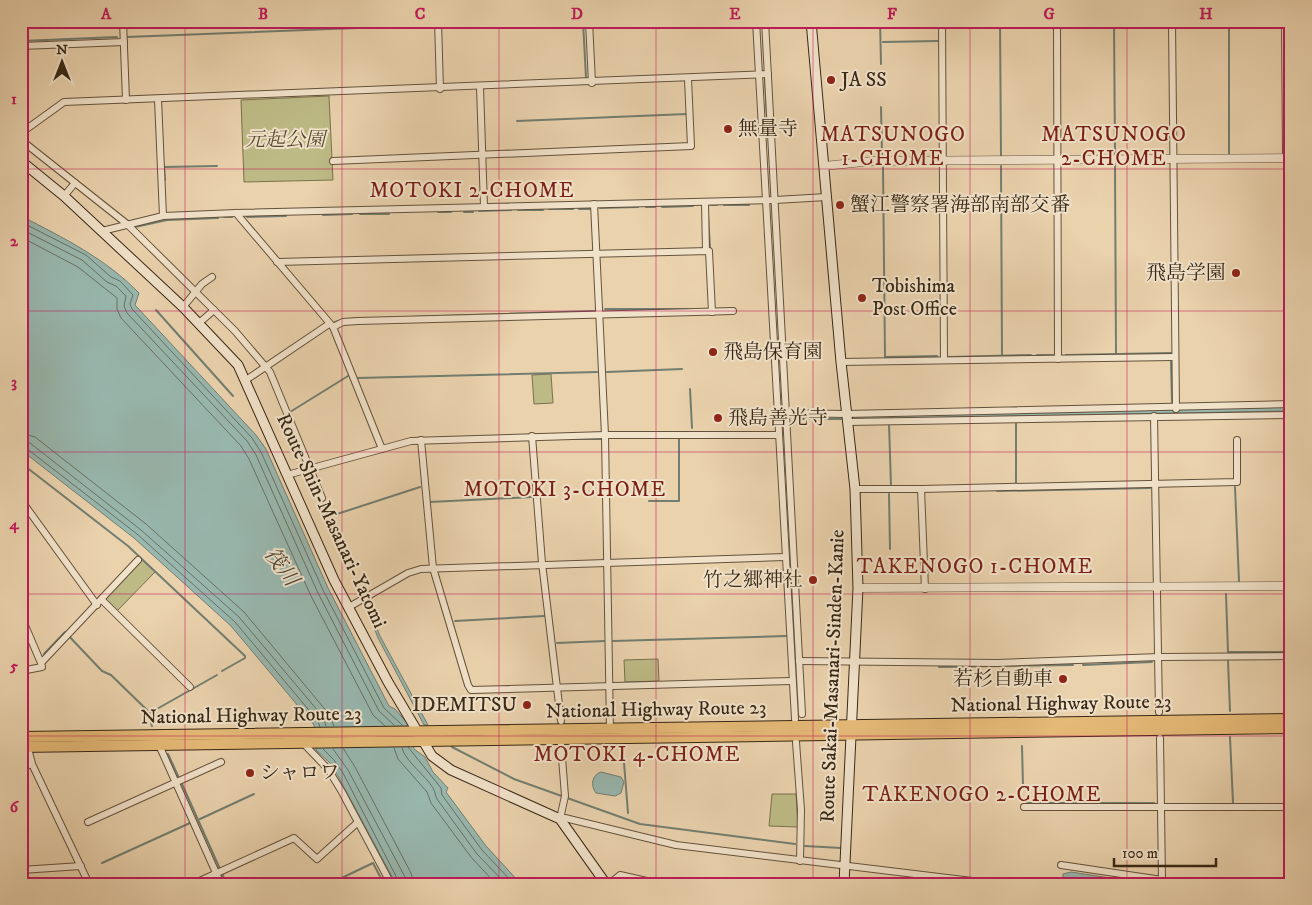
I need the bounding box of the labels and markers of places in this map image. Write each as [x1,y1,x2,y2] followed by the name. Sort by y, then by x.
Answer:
[839,68,887,93] place label: JA SS
[825,74,837,86] marker: JA SS
[738,117,798,142] place label: 無量寺
[722,123,734,135] marker: 無量寺
[850,193,1070,218] place label: 蟹江警察署海部南部交番
[834,199,846,211] marker: 蟹江警察署海部南部交番
[1146,261,1226,286] place label: 飛島学園
[1230,267,1242,279] marker: 飛島学園
[872,274,957,322] place label: Tobishima Post Office
[856,292,868,304] marker: Tobishima Post Office
[723,340,823,365] place label: 飛島保育園
[707,346,719,358] marker: 飛島保育園
[728,406,828,431] place label: 飛島善光寺
[712,412,724,424] marker: 飛島善光寺
[703,568,803,593] place label: 竹之郷神社
[807,574,819,586] marker: 竹之郷神社
[953,667,1053,692] place label: 若杉自動車
[1057,673,1069,685] marker: 若杉自動車
[412,693,517,718] place label: IDEMITSU
[521,699,533,711] marker: IDEMITSU
[260,761,340,786] place label: シャロワ
[244,767,256,779] marker: シャロワ

